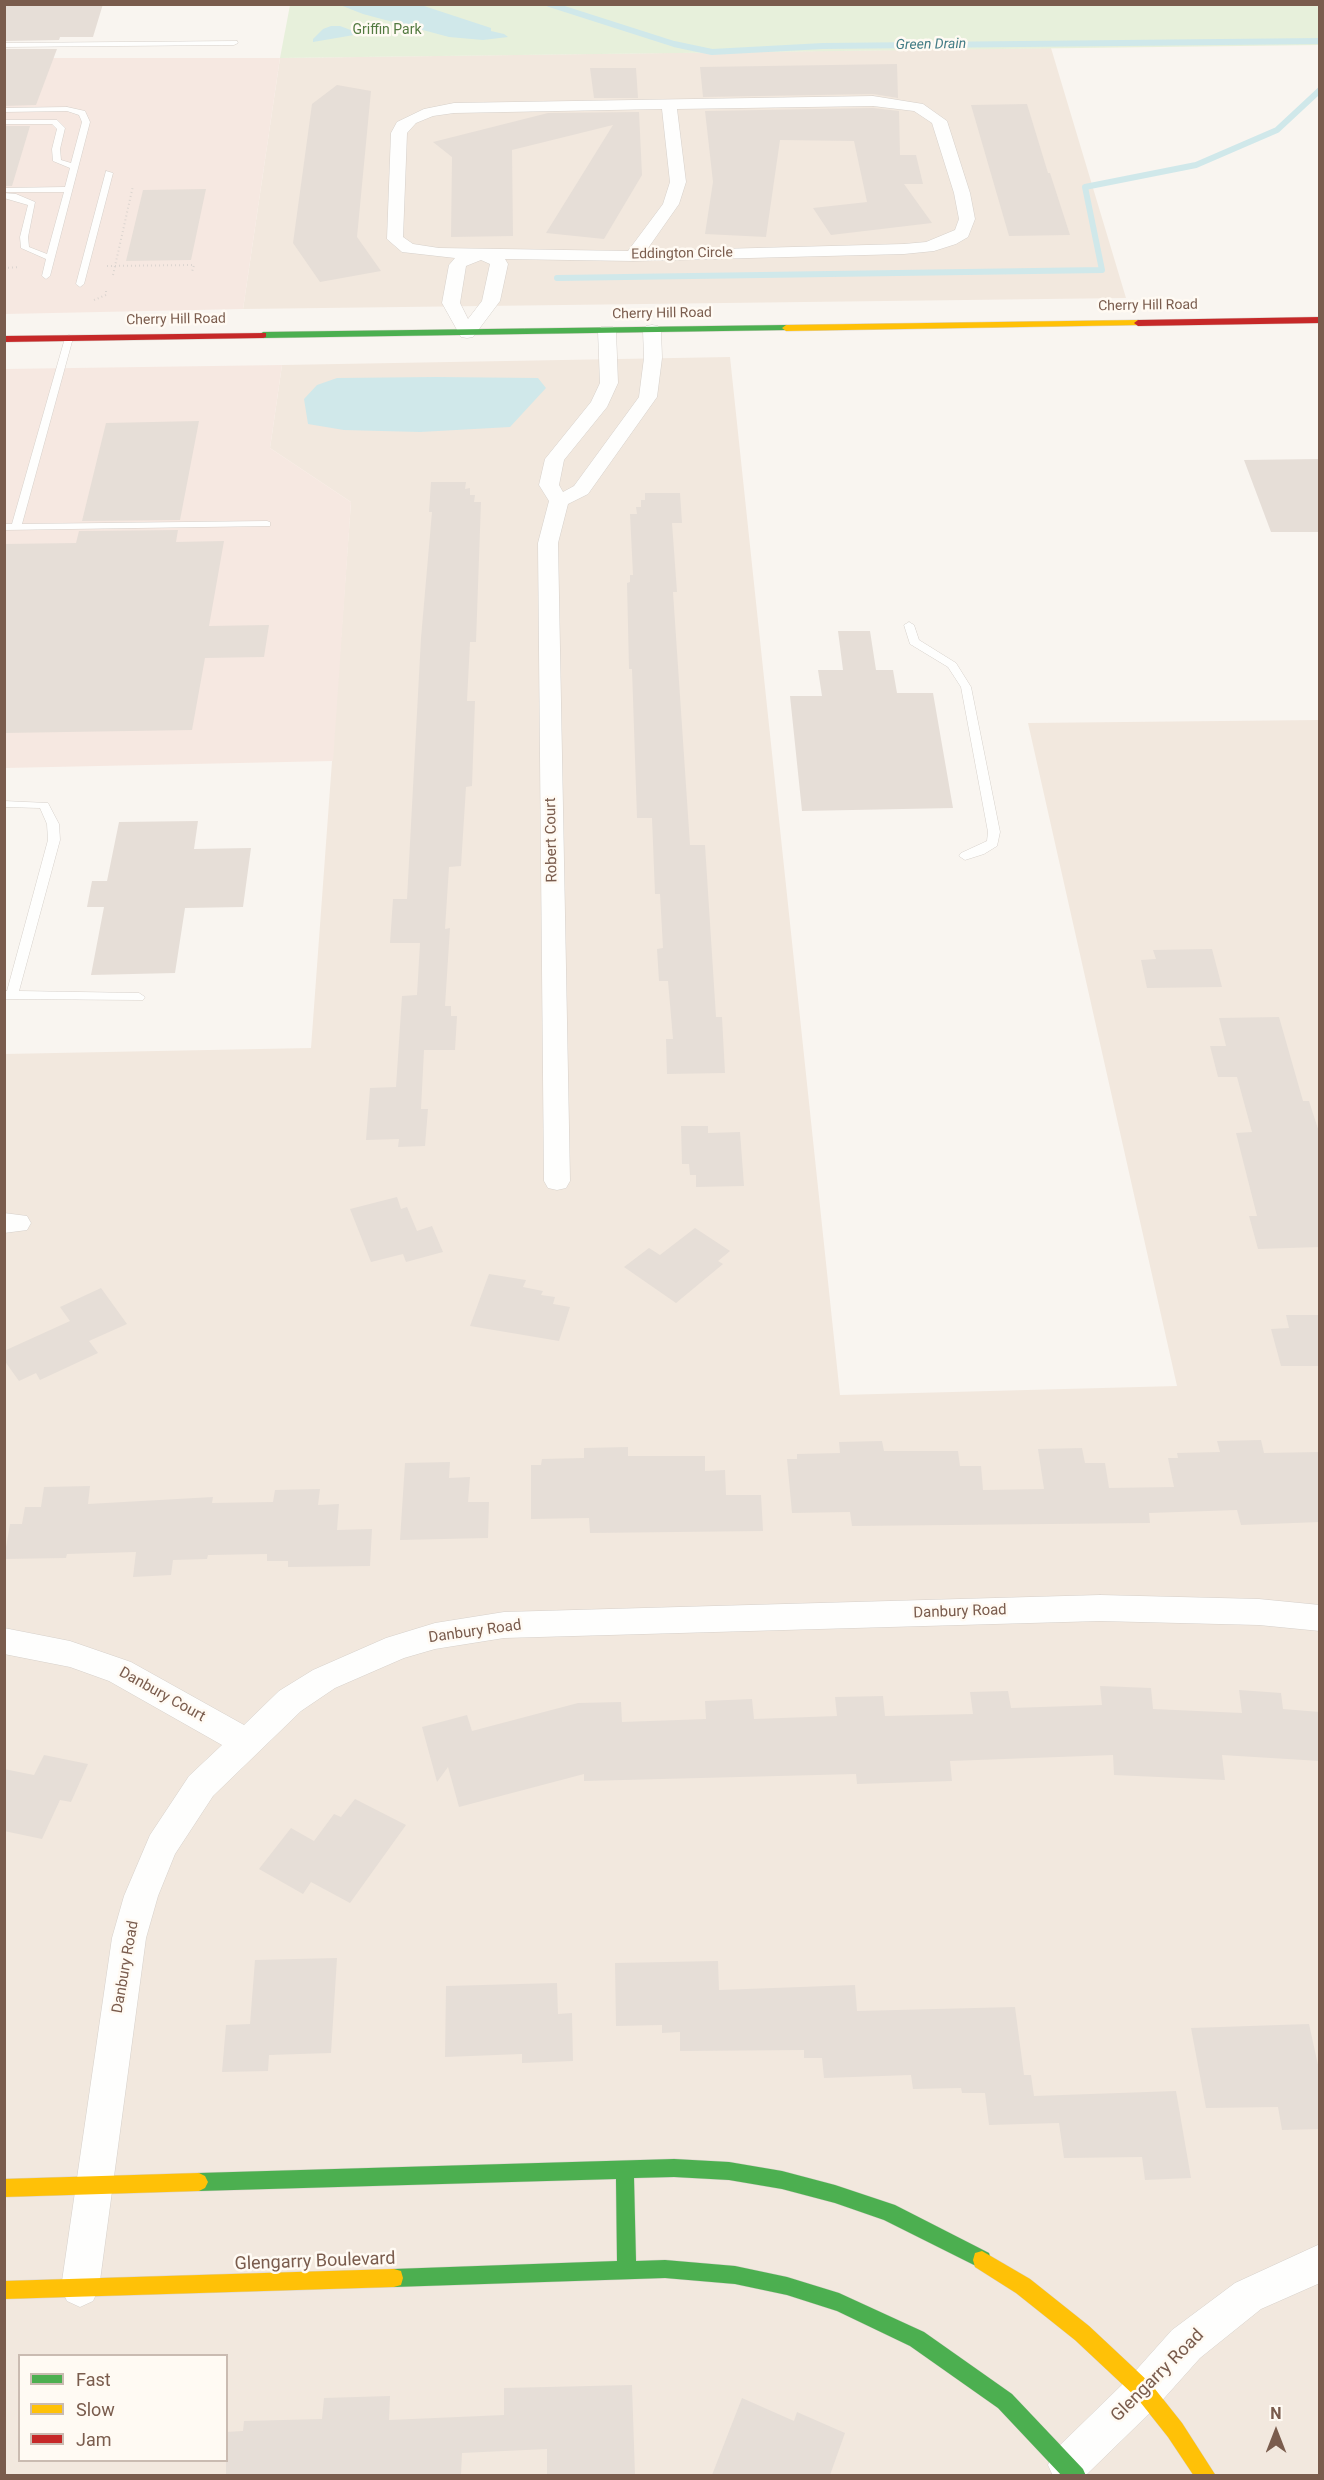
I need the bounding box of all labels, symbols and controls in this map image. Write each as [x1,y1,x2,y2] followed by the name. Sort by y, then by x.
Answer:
[352,22,422,38] park label: Griffin Park
[896,36,966,54] water label: Green Drain
[631,245,733,263] street label: Eddington Circle
[1098,297,1198,315] street label: Cherry Hill Road
[612,305,712,323] street label: Cherry Hill Road
[126,311,226,329] street label: Cherry Hill Road
[542,797,562,883] street label: Robert Court
[913,1601,1007,1623] street label: Danbury Road
[427,1617,523,1647] street label: Danbury Road
[116,1664,208,1726] street label: Danbury Court
[109,1919,143,2015] street label: Danbury Road
[234,2248,396,2276] street label: Glengarry Boulevard
[1107,2325,1209,2427] street label: Glengarry Road
[18,2354,228,2462] legend
[76,2369,111,2390] text: Fast
[76,2399,115,2420] text: Slow
[1246,2402,1306,2462] north arrow
[1270,2404,1282,2423] text: N
[76,2429,112,2450] text: Jam

